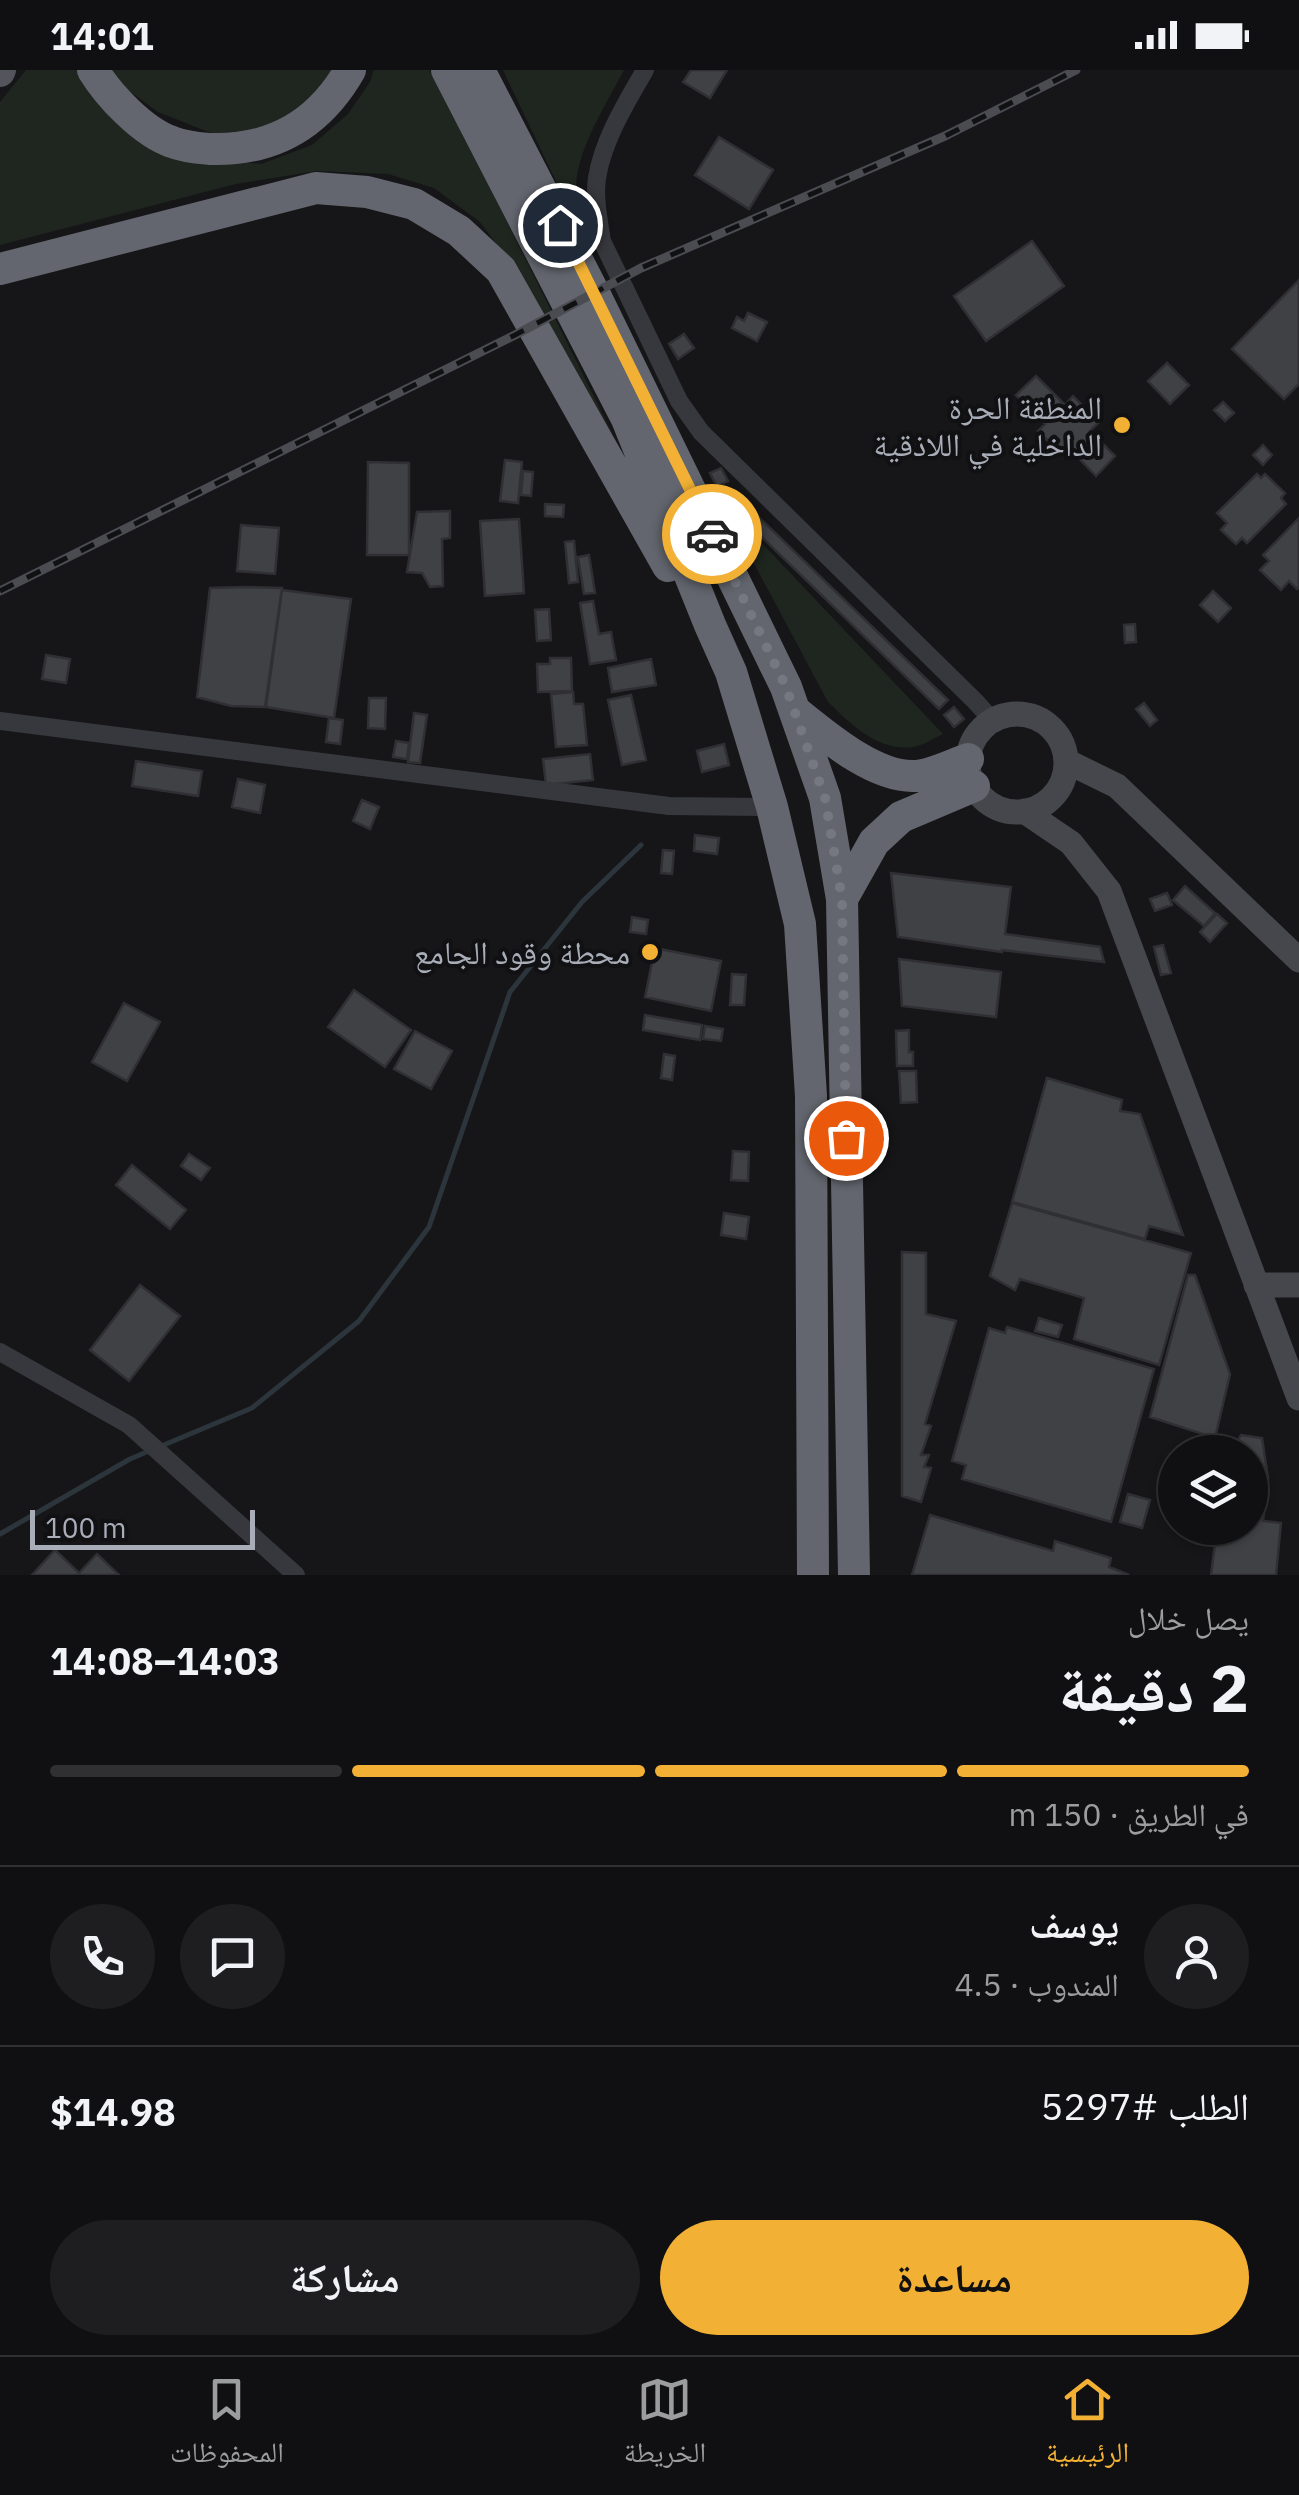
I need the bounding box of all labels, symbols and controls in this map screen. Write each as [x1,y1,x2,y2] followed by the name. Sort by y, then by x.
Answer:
[50,11,154,60] text: 14:01
[518,183,603,268] pin
[533,198,588,253] icon: home
[874,386,1102,470] place label: المنطقة الحرة الداخلية في اللاذقية
[1111,414,1133,436] marker: المنطقة الحرة الداخلية في اللاذقية
[662,484,762,584] courier
[685,507,740,562] icon: car
[414,931,630,973] place label: محطة وقود الجامع
[639,941,661,963] marker: محطة وقود الجامع
[804,1096,889,1181] pin
[819,1111,874,1166] icon: bag
[1158,1435,1268,1545] map controls
[1158,1435,1268,1545] button: layers
[30,1505,255,1550] scale bar
[45,1509,126,1546] text: 100 m
[1128,1597,1249,1639] text: يصل خلال
[50,1636,280,1685] text: 14:03–14:08
[1058,1645,1249,1730] text: 2 دقيقة
[1008,1793,1249,1835] text: في الطريق · 150 m
[1029,1899,1119,1948] text: يوسف
[50,1904,155,2009] button: phone
[180,1904,285,2009] button: chat
[1144,1904,1249,2009] button: person
[955,1963,1119,2005] text: المندوب · 4.5
[1040,2081,1249,2130] text: الطلب #5297
[50,2087,176,2136] text: $14.98
[50,2220,640,2335] button: مشاركة
[660,2220,1249,2335] button: مساعدة
[170,2372,284,2480] tab: المحفوظات
[624,2372,706,2480] tab: الخريطة
[1046,2372,1129,2480] tab: الرئيسية

